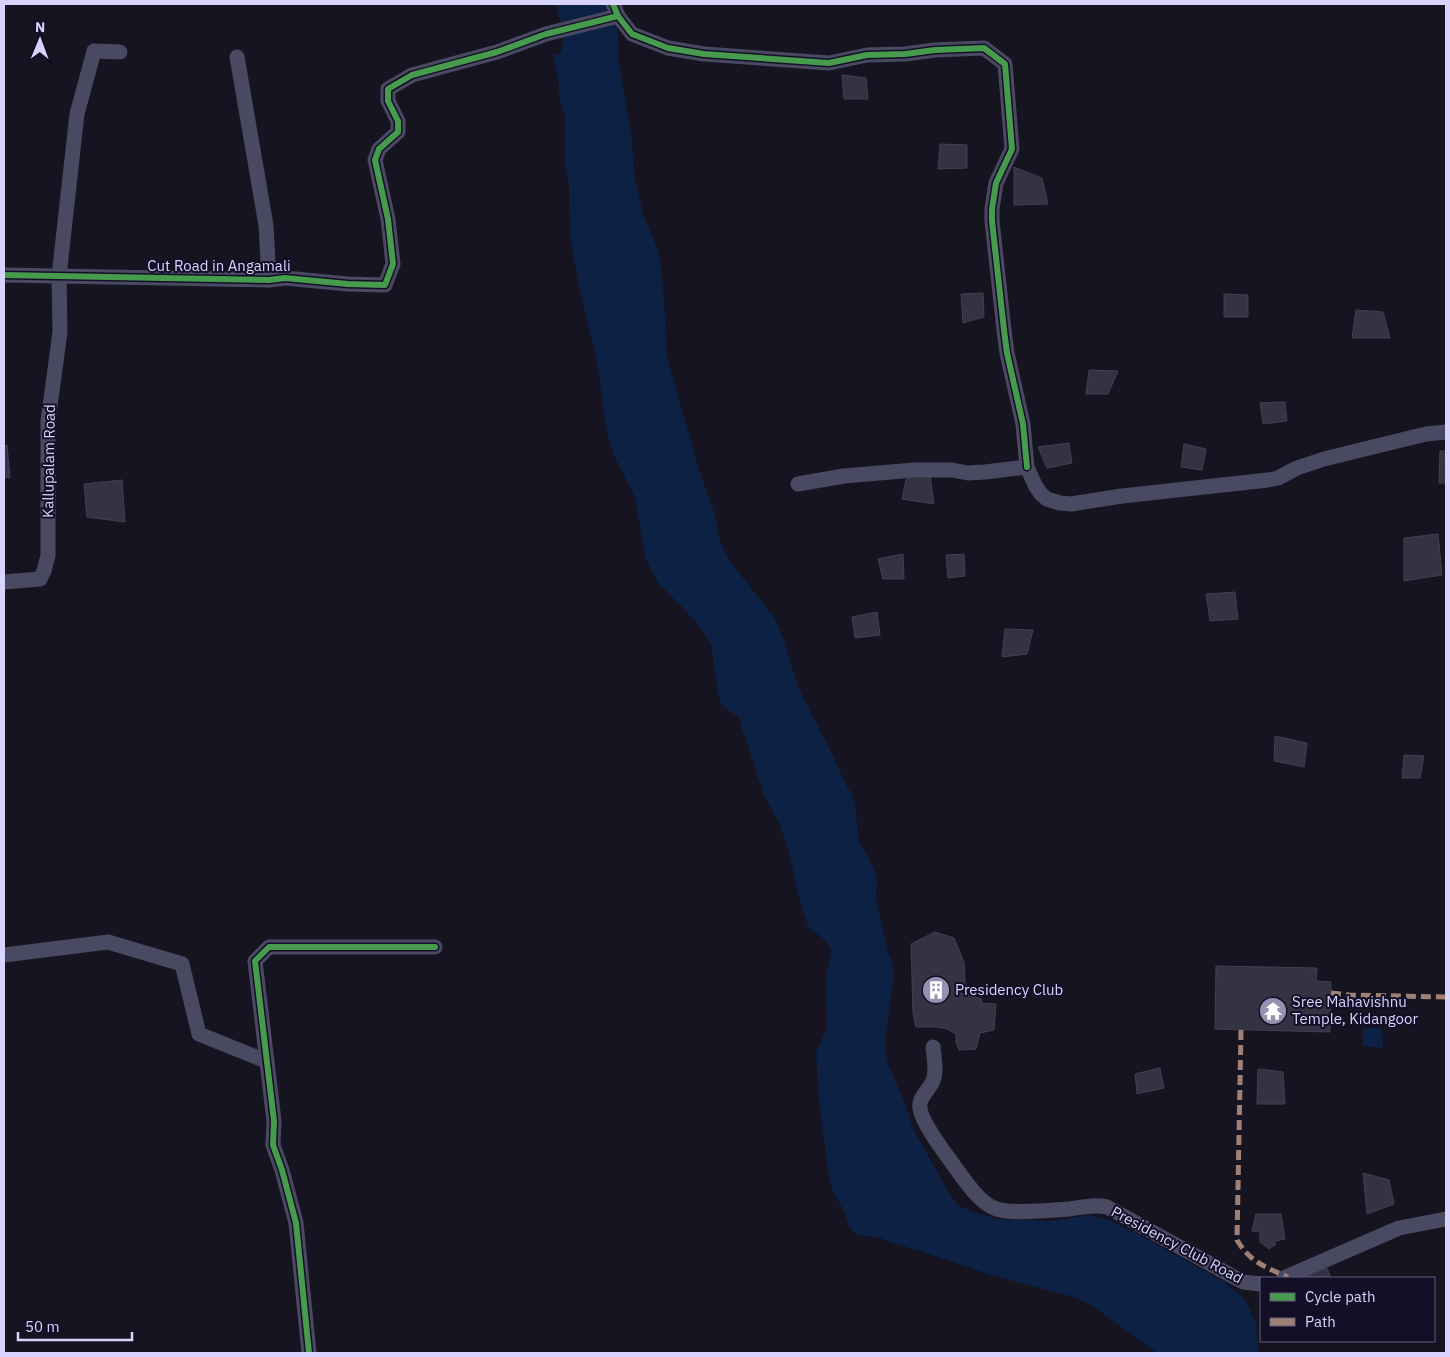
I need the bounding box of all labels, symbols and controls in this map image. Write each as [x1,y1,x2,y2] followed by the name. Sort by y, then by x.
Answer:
[15,15,65,65] north arrow
[35,18,45,36] text: N
[147,256,291,275] street label: Cut Road in Angamali
[38,404,59,518] street label: Kallupalam Road
[921,975,951,1005] building icon: Presidency Club
[955,980,1063,999] place label: Presidency Club
[1292,992,1418,1028] place label: Sree Mahavishnu Temple, Kidangoor
[1258,996,1288,1026] temple icon: Sree Mahavishnu Temple, Kidangoor
[1108,1202,1246,1287] street label: Presidency Club Road
[1260,1277,1435,1342] legend
[1305,1287,1376,1306] text: Cycle path
[18,1310,131,1342] scale bar
[1305,1312,1336,1331] text: Path
[25,1317,60,1336] text: 50 m

